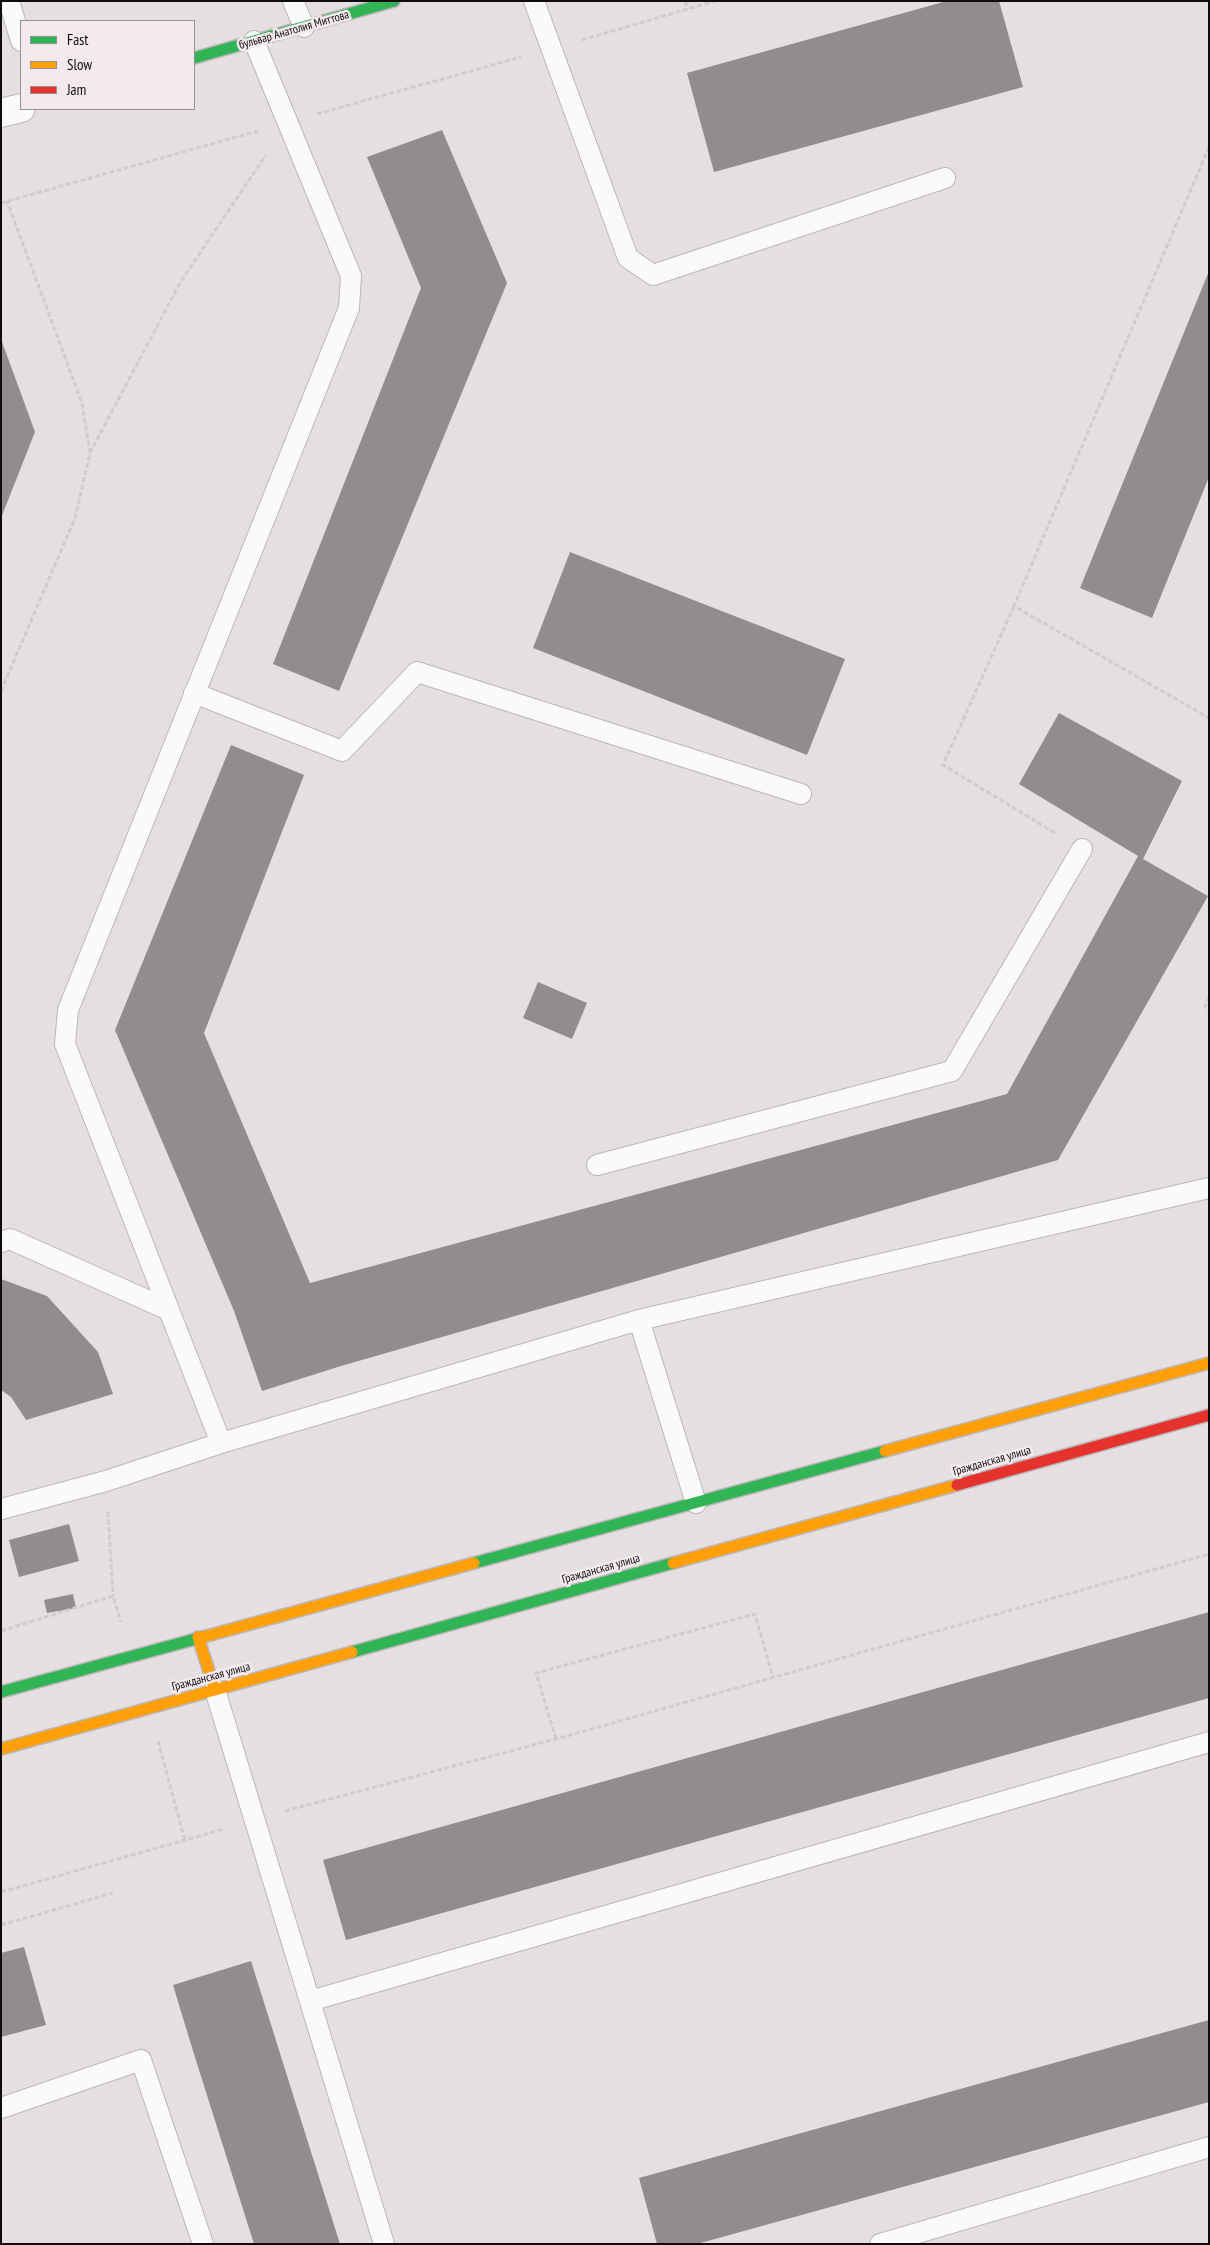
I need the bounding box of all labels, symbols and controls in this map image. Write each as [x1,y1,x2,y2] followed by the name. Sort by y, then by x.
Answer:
[237,7,351,53] street label: бульвар Анатолия Миттова
[20,20,195,110] legend
[67,30,88,49] text: Fast
[67,55,92,74] text: Slow
[67,80,86,99] text: Jam
[951,1443,1033,1479] street label: Гражданская улица
[560,1551,642,1587] street label: Гражданская улица
[170,1660,252,1694] street label: Гражданская улица

